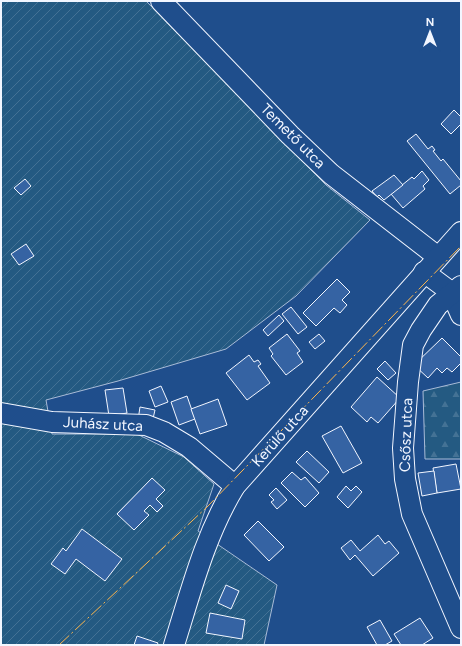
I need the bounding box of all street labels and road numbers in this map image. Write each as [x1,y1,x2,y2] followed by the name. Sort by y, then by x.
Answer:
[257,100,329,172] street label: Temető utca
[396,398,416,472] street label: Csősz utca
[248,402,312,470] street label: Kerülő utca
[63,413,143,435] street label: Juhász utca

